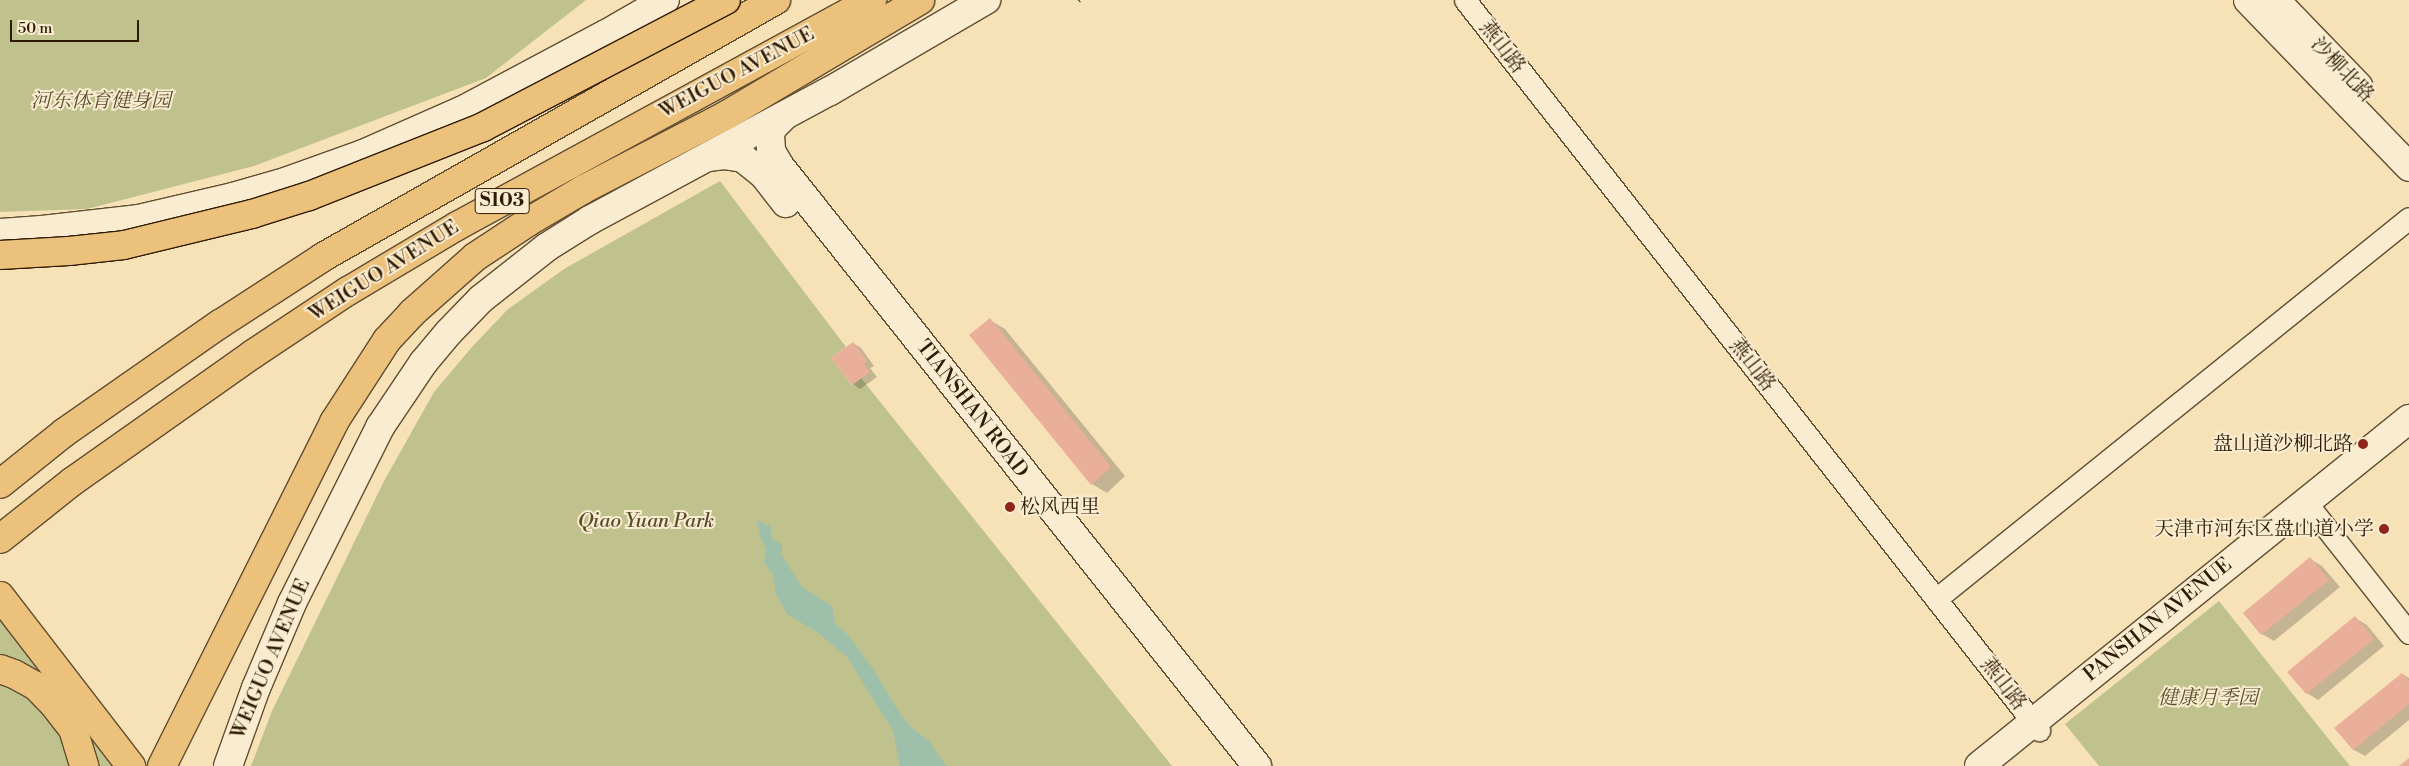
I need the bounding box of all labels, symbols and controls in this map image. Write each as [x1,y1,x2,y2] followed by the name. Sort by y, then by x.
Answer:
[12,10,141,42] scale bar
[1474,16,1530,78] street label: 燕山路
[18,19,52,38] text: 50 m
[656,22,818,124] street label: WEIGUO AVENUE
[2306,33,2378,107] street label: 沙柳北路
[31,89,171,113] park label: 河东体育健身园
[474,185,530,218] road number: S103
[305,215,463,327] street label: WEIGUO AVENUE
[1724,334,1780,396] street label: 燕山路
[911,335,1033,483] street label: TIANSHAN ROAD
[2213,432,2353,456] place label: 盘山道沙柳北路
[2357,438,2369,450] marker: 盘山道沙柳北路
[1020,495,1100,519] place label: 松风西里
[1004,501,1016,513] marker: 松风西里
[578,509,714,533] park label: Qiao Yuan Park
[2154,517,2374,541] place label: 天津市河东区盘山道小学
[2378,523,2390,535] marker: 天津市河东区盘山道小学
[2079,553,2237,687] street label: PANSHAN AVENUE
[226,575,316,743] street label: WEIGUO AVENUE
[1975,653,2031,715] street label: 燕山路
[2158,686,2258,710] park label: 健康月季园

